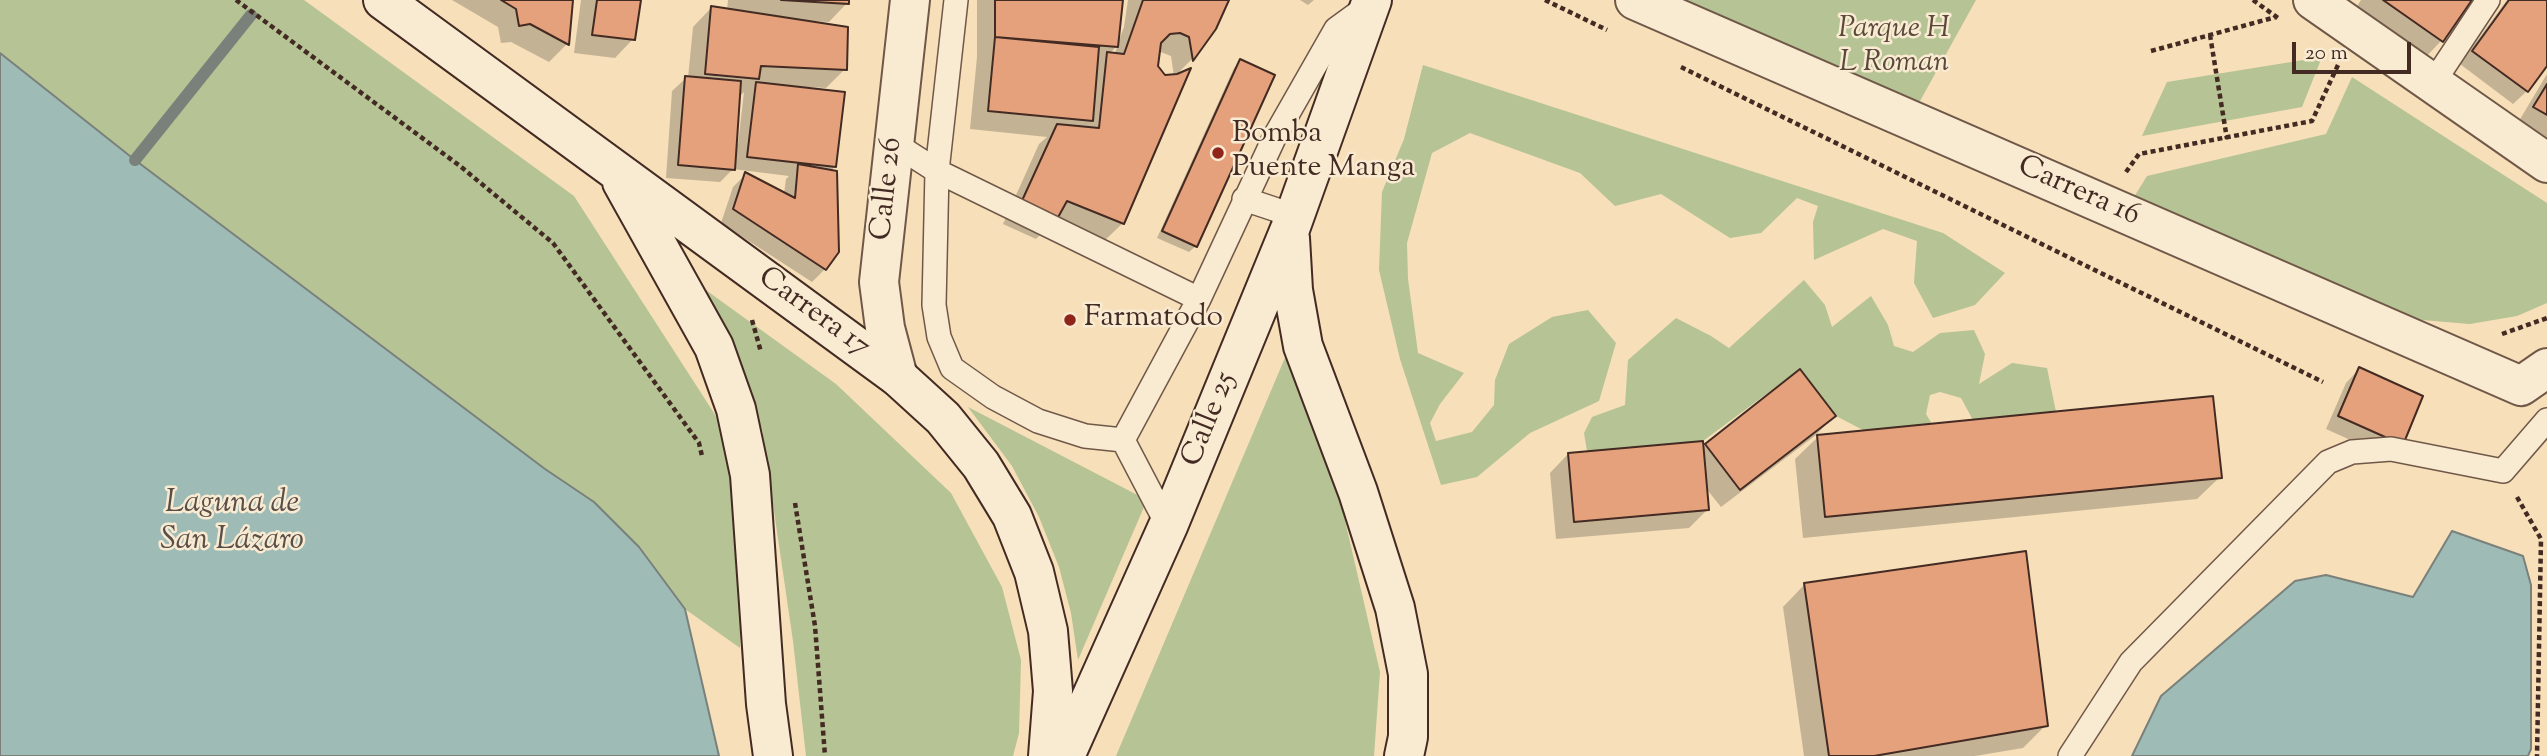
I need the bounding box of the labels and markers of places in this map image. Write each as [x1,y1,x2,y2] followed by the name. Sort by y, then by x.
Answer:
[1232,118,1415,188] place label: Bomba Puente Manga
[1210,145,1226,161] marker: Bomba Puente Manga
[1084,302,1223,338] place label: Farmatodo
[1062,312,1078,328] marker: Farmatodo

